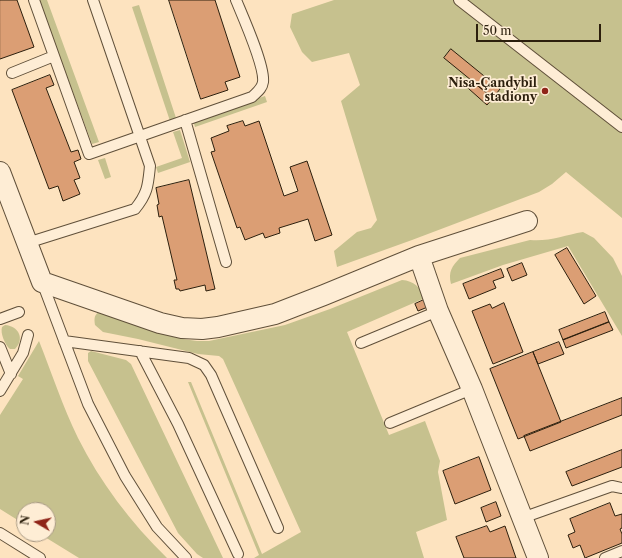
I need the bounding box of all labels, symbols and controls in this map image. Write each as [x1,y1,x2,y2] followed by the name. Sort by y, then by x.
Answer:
[478,16,603,42] scale bar
[483,23,512,38] text: 50 m
[448,77,537,105] place label: Nisa-Çandybil stadiony
[540,86,550,96] marker: Nisa-Çandybil stadiony
[16,502,56,542] north arrow
[17,514,33,526] text: N

